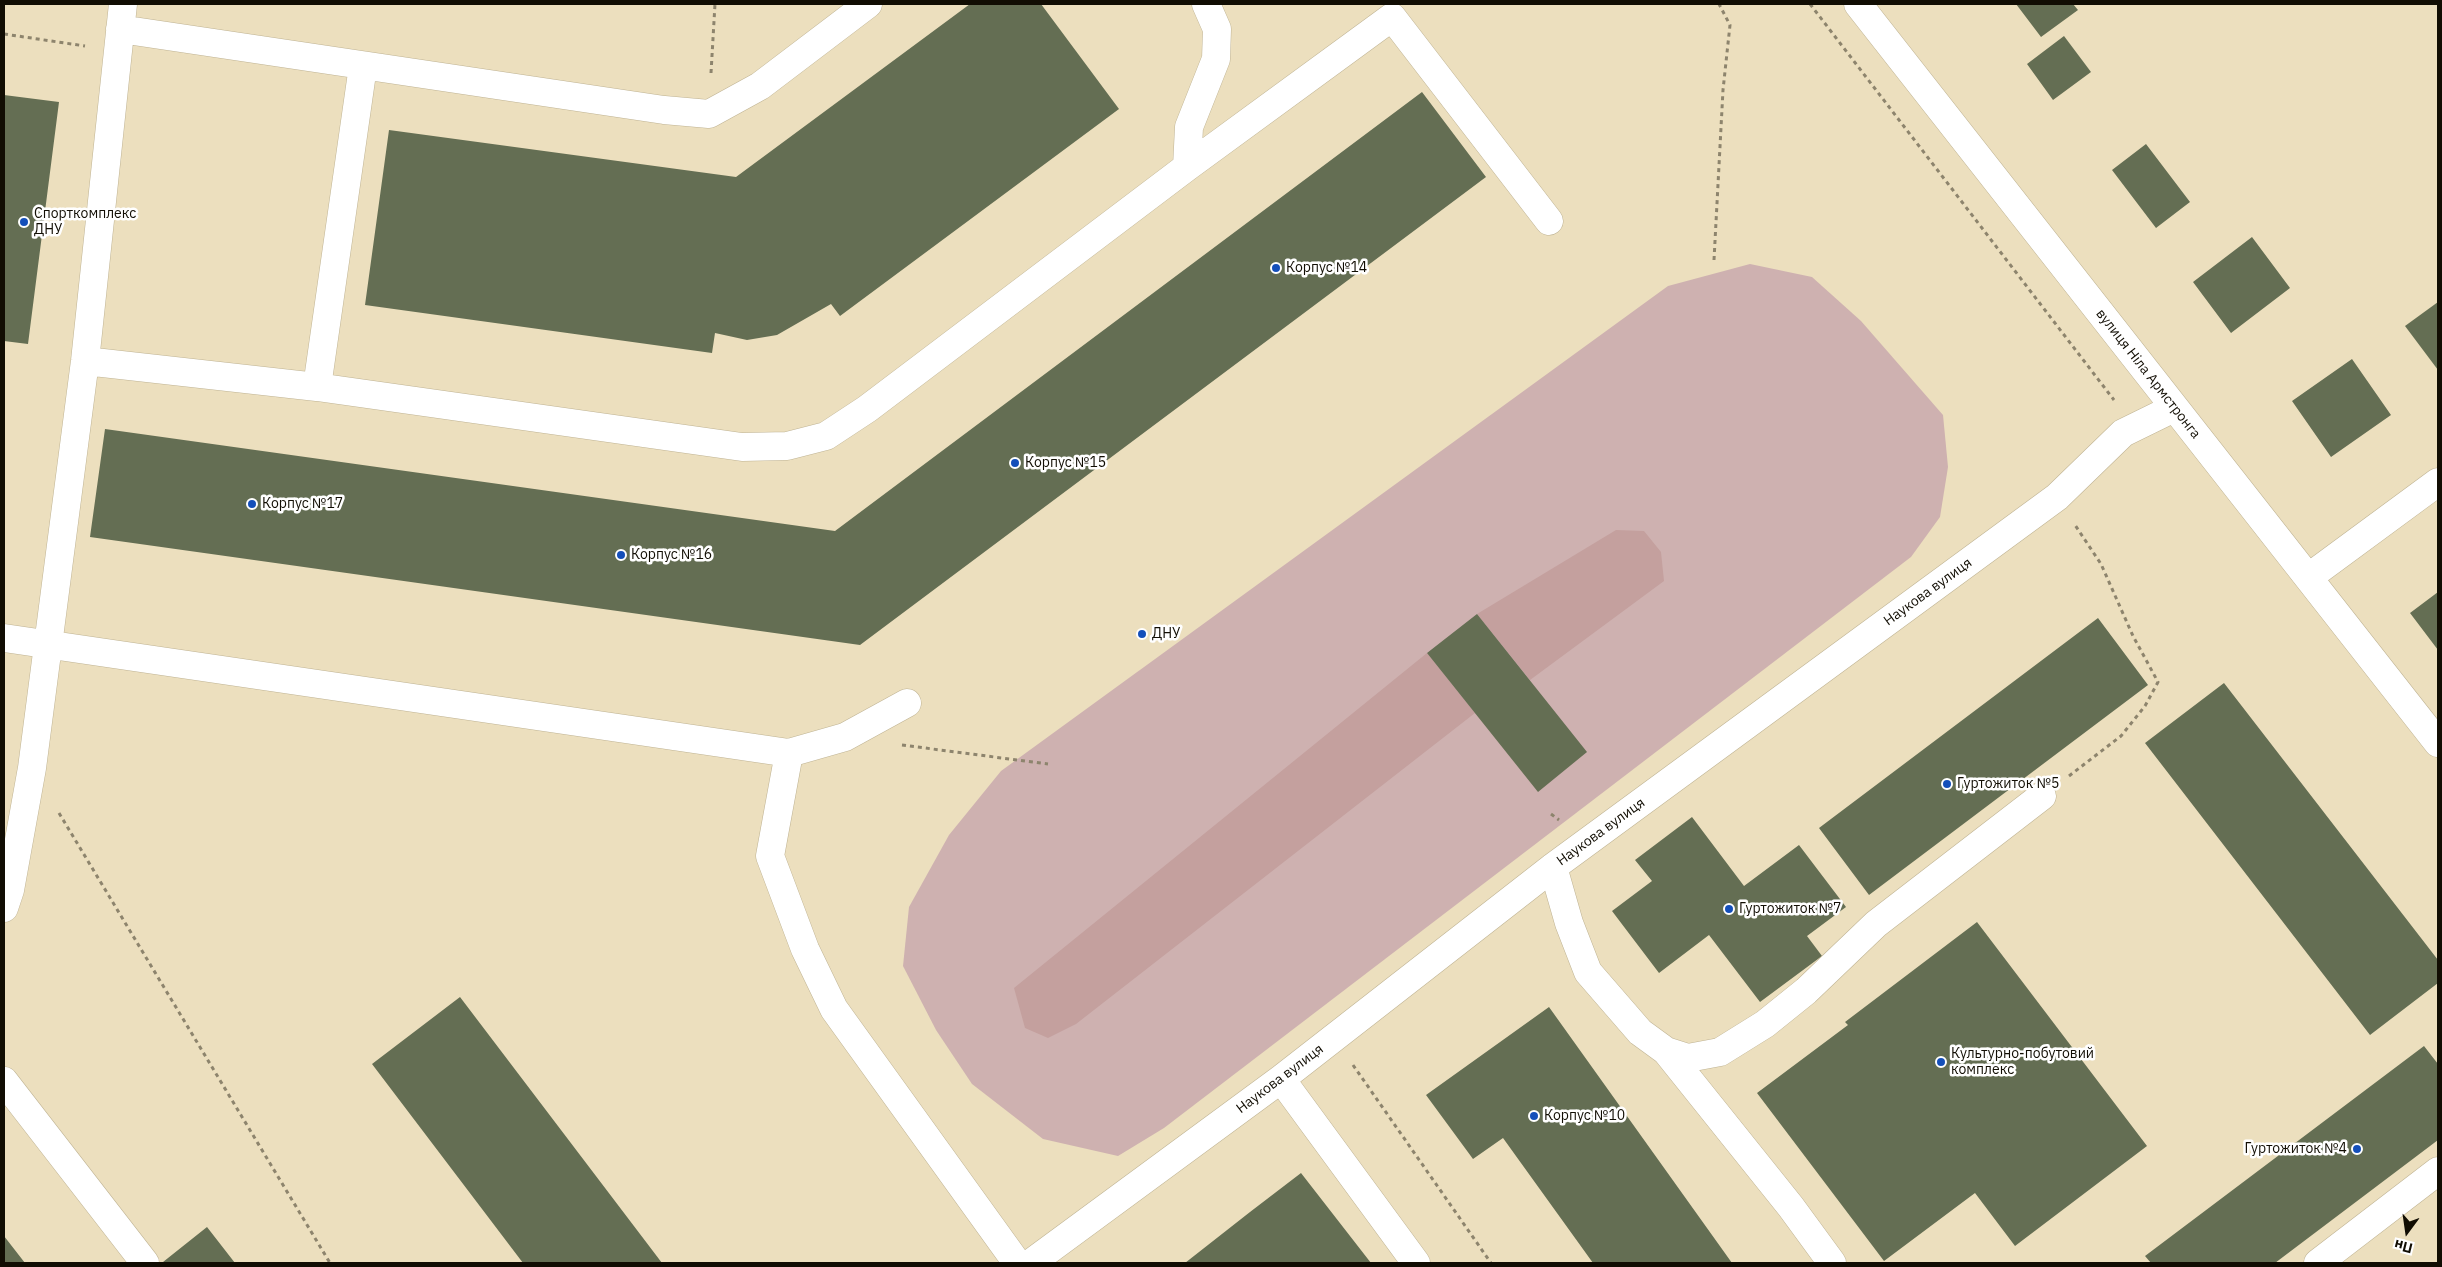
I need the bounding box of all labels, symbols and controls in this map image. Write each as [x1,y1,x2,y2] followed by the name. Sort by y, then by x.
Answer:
[34,206,136,238] place label: Спорткомплекс ДНУ
[18,216,30,228] marker: Спорткомплекс ДНУ
[1286,260,1367,276] place label: Корпус №14
[1270,262,1282,274] marker: Корпус №14
[2092,306,2204,442] street label: вулиця Ніла Армстронга
[1025,455,1106,471] place label: Корпус №15
[1009,457,1021,469] marker: Корпус №15
[262,496,343,512] place label: Корпус №17
[246,498,258,510] marker: Корпус №17
[631,547,712,563] place label: Корпус №16
[615,549,627,561] marker: Корпус №16
[1881,554,1975,630] street label: Наукова вулиця
[1152,626,1180,642] place label: ДНУ
[1136,628,1148,640] marker: ДНУ
[1957,776,2059,792] place label: Гуртожиток №5
[1941,778,1953,790] marker: Гуртожиток №5
[1554,794,1648,870] street label: Наукова вулиця
[1739,901,1841,917] place label: Гуртожиток №7
[1723,903,1735,915] marker: Гуртожиток №7
[1233,1041,1327,1117] street label: Наукова вулиця
[1951,1046,2094,1078] place label: Культурно-побутовий комплекс
[1935,1056,1947,1068] marker: Культурно-побутовий комплекс
[1544,1108,1625,1124] place label: Корпус №10
[1528,1110,1540,1122] marker: Корпус №10
[2245,1141,2347,1157] place label: Гуртожиток №4
[2351,1143,2363,1155] marker: Гуртожиток №4
[2382,1207,2432,1257] north arrow
[2392,1236,2415,1258] text: Пн

